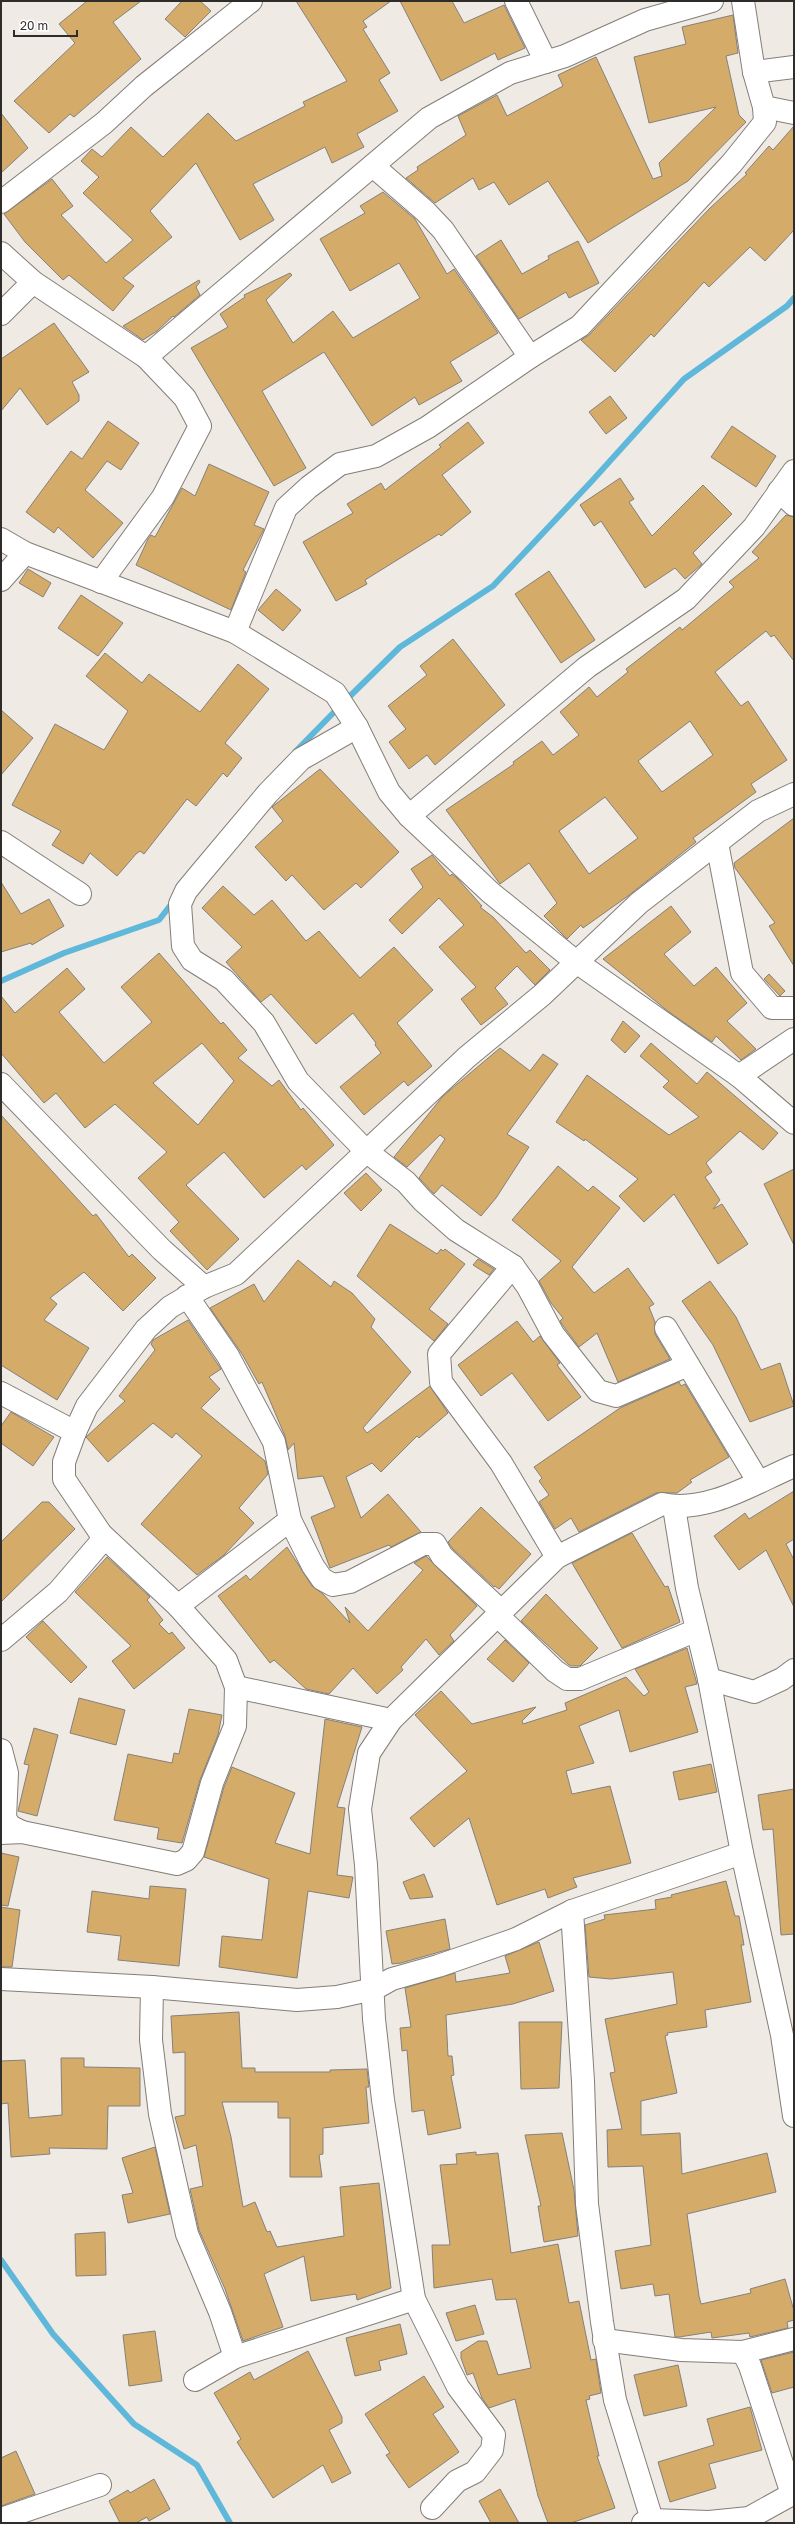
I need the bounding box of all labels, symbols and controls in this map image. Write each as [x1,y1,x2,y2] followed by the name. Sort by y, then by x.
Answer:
[14,12,77,38] scale bar
[20,18,48,33] text: 20 m

